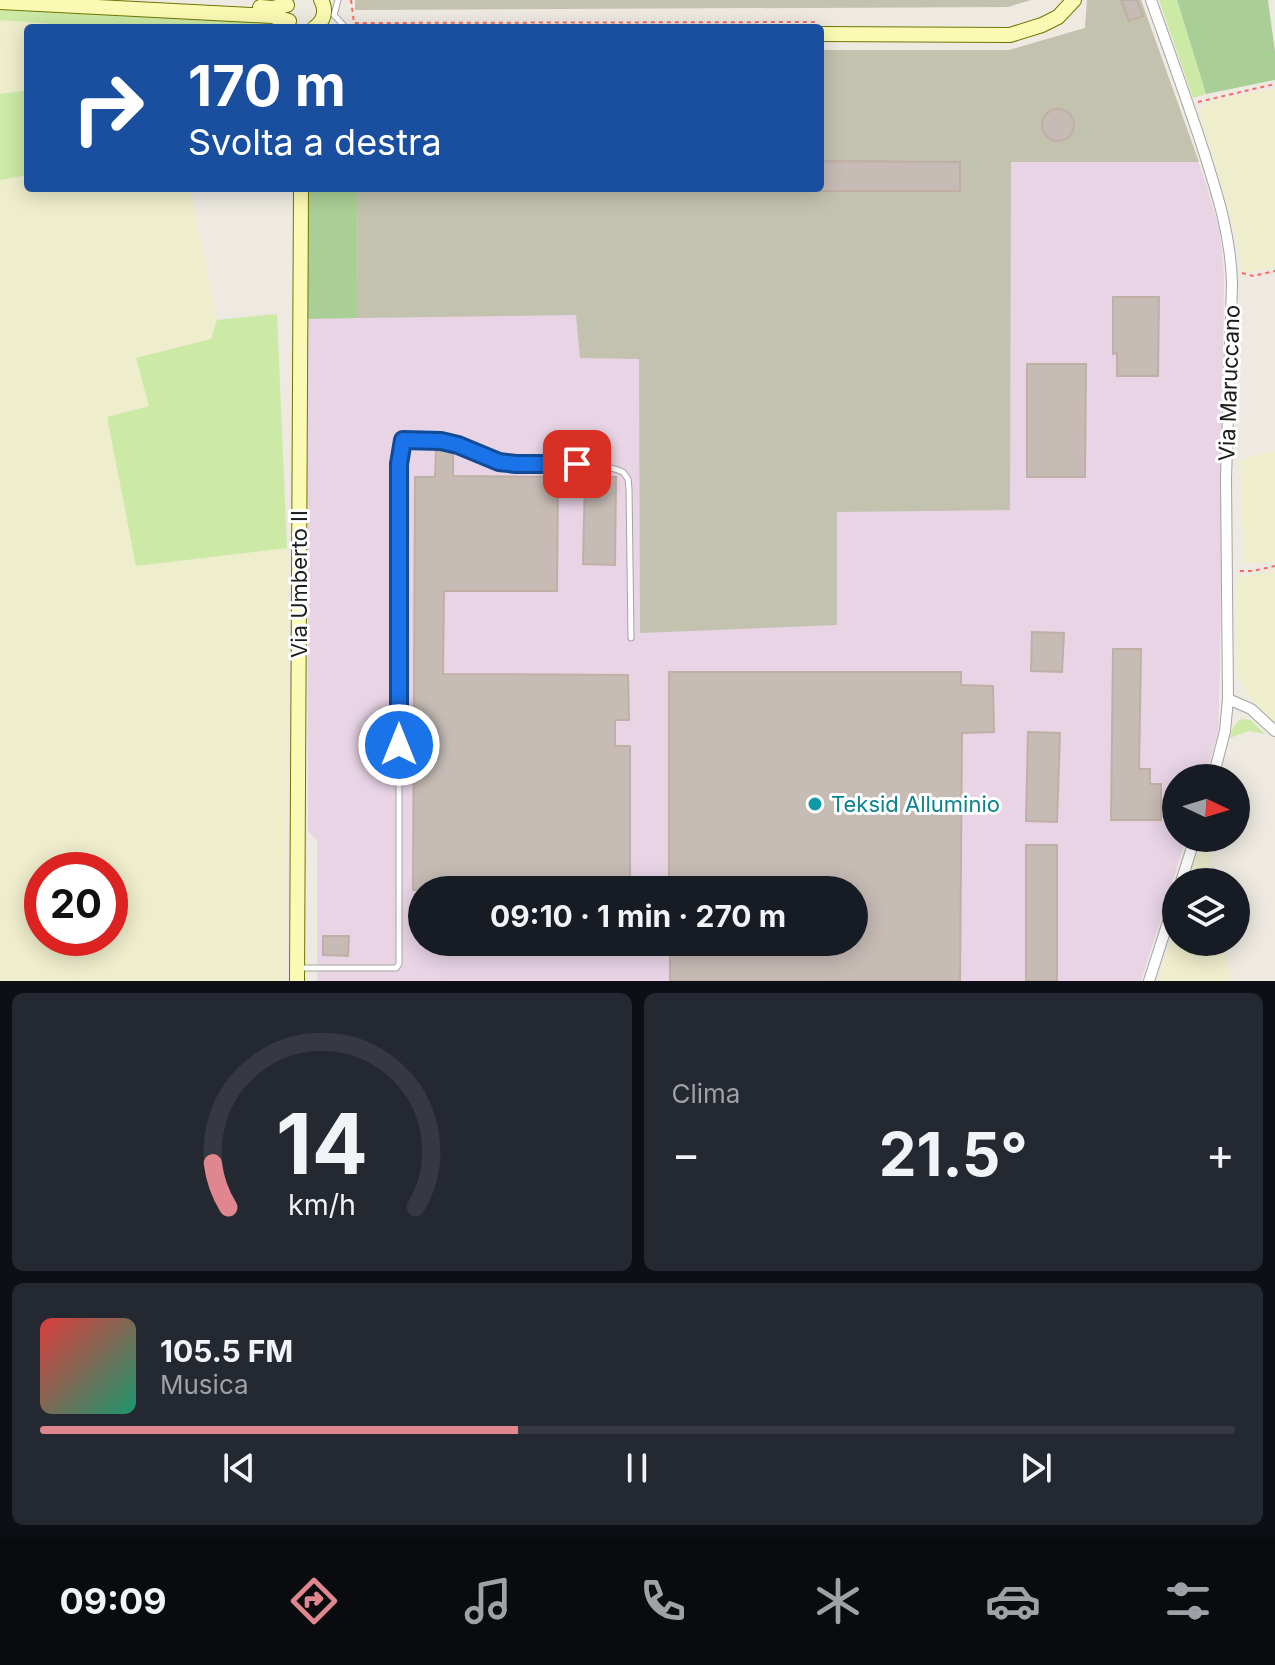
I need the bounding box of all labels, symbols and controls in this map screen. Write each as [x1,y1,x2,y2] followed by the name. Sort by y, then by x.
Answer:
[188,52,346,120] text: 170 m
[56,56,160,160] icon: right
[188,120,442,164] text: Svolta a destra
[1213,304,1245,462] street label: Via Maruccano
[543,430,611,498] pin
[555,442,599,486] icon: arrive
[286,510,312,658] street label: Via Umberto II
[357,703,441,787] position arrow
[1162,764,1250,852] north arrow
[1162,764,1250,956] map controls
[831,791,1000,817] place label: Teksid Alluminio
[806,795,824,813] marker: Teksid Alluminio
[24,852,128,956] speed limit sign: 20
[1162,868,1250,956] button: layers
[490,898,786,934] text: 09:10 · 1 min · 270 m
[672,1078,740,1109] text: Clima
[276,1093,368,1194] text: 14
[879,1118,1028,1190] text: 21.5°
[672,1127,701,1181] text: −
[1206,1127,1235,1181] text: +
[288,1187,356,1222] text: km/h
[160,1333,293,1369] text: 105.5 FM
[160,1369,249,1400] text: Musica
[217,1446,261,1490] icon: previous
[615,1446,659,1490] icon: pause
[1014,1446,1058,1490] icon: next
[286,1573,342,1629] icon: directions
[460,1573,516,1629] icon: music
[635,1573,691,1629] icon: phone
[810,1573,866,1629] icon: climate
[985,1573,1041,1629] icon: car
[1160,1573,1216,1629] icon: filters
[59,1579,167,1623] text: 09:09

